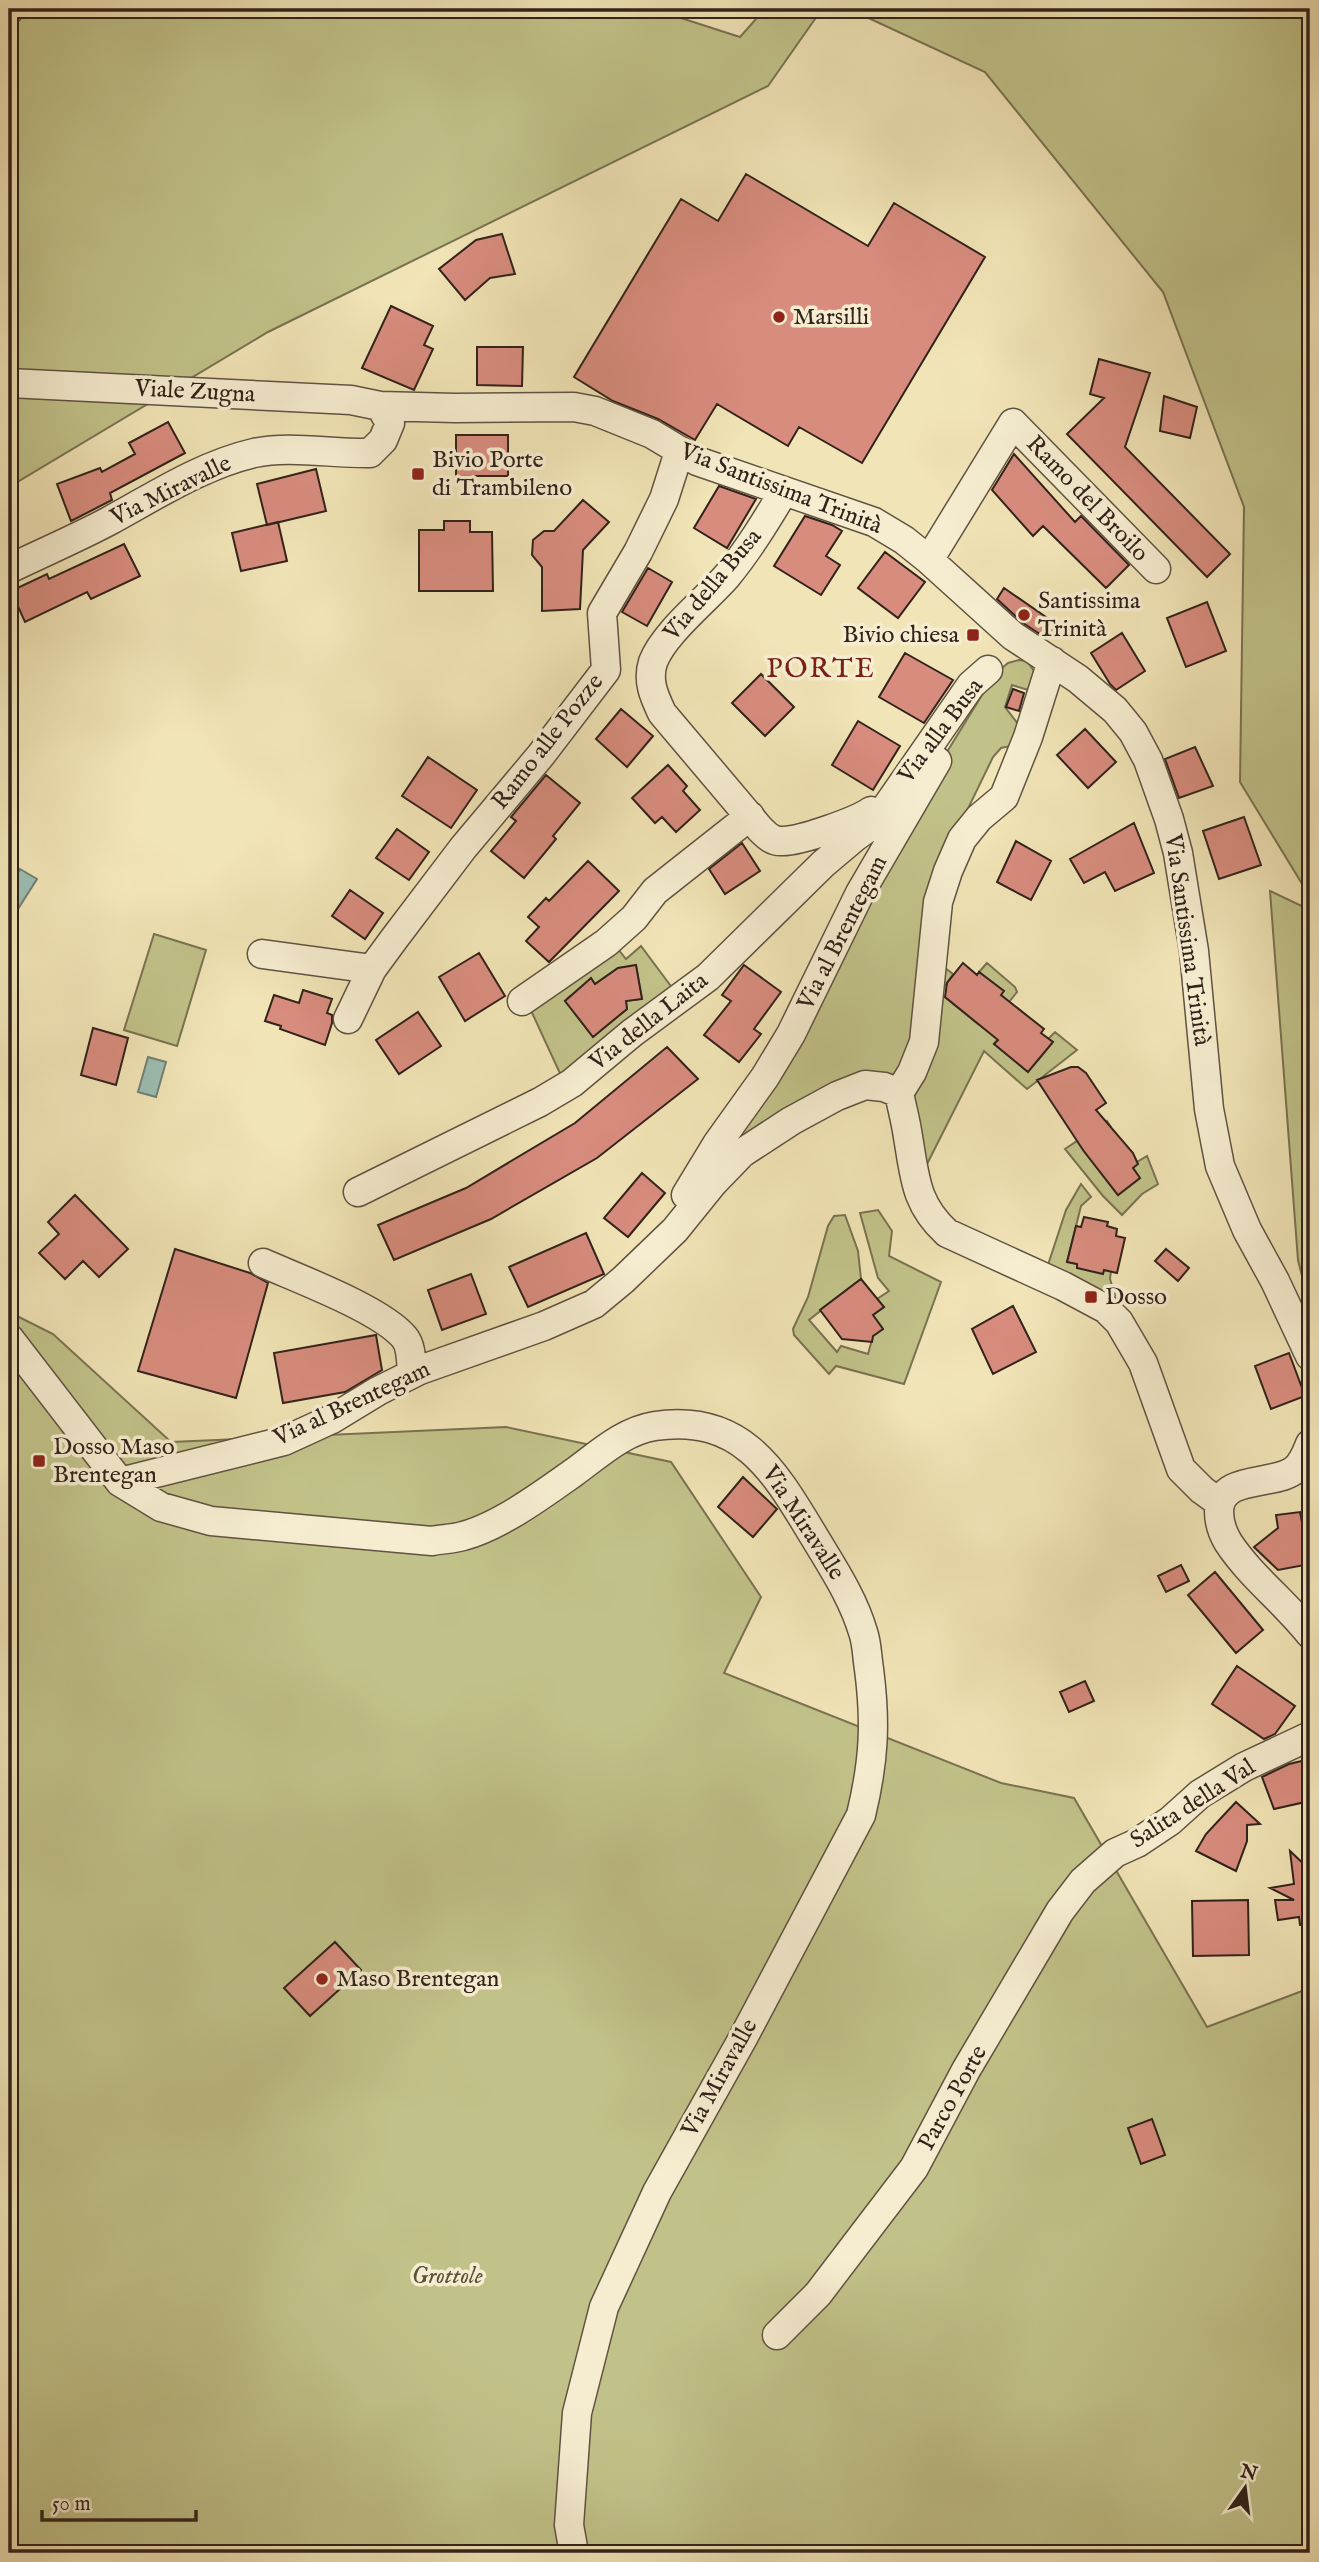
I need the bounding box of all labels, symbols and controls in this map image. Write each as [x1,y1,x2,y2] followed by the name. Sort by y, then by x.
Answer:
[793,302,869,333] place label: Marsilli
[771,309,787,325] marker: Marsilli
[133,373,257,411] street label: Viale Zugna
[1019,429,1155,569] street label: Ramo del Broilo
[675,436,887,542] street label: Via Santissima Trinità
[432,445,572,504] place label: Bivio Porte di Trambileno
[105,448,236,534] street label: Via Miravalle
[410,466,426,482] marker: Bivio Porte di Trambileno
[656,522,769,648] street label: Via della Busa
[1038,586,1141,645] place label: Santissima Trinità
[1016,607,1032,623] marker: Santissima Trinità
[843,620,960,651] place label: Bivio chiesa
[965,627,981,643] marker: Bivio chiesa
[766,652,876,687] district label: PORTE
[485,668,611,816] street label: Ramo alle Pozze
[891,672,991,791] street label: Via alla Busa
[1157,831,1217,1049] street label: Via Santissima Trinità
[790,850,895,1016] street label: Via al Brentegam
[582,965,715,1079] street label: Via della Laita
[1105,1282,1167,1313] place label: Dosso
[1083,1289,1099,1305] marker: Dosso
[268,1354,435,1454] street label: Via al Brentegam
[53,1432,175,1491] place label: Dosso Maso Brentegan
[31,1453,47,1469] marker: Dosso Maso Brentegan
[754,1459,852,1586] street label: Via Miravalle
[1125,1752,1262,1856] street label: Salita della Val
[336,1964,500,1995] place label: Maso Brentegan
[314,1971,330,1987] marker: Maso Brentegan
[674,2013,765,2144] street label: Via Miravalle
[911,2040,995,2156] street label: Parco Porte
[411,2261,483,2292] park label: Grottole
[1210,2454,1280,2524] north arrow
[1237,2460,1260,2487] text: N
[42,2478,196,2522] scale bar
[52,2491,91,2518] text: 50 m

